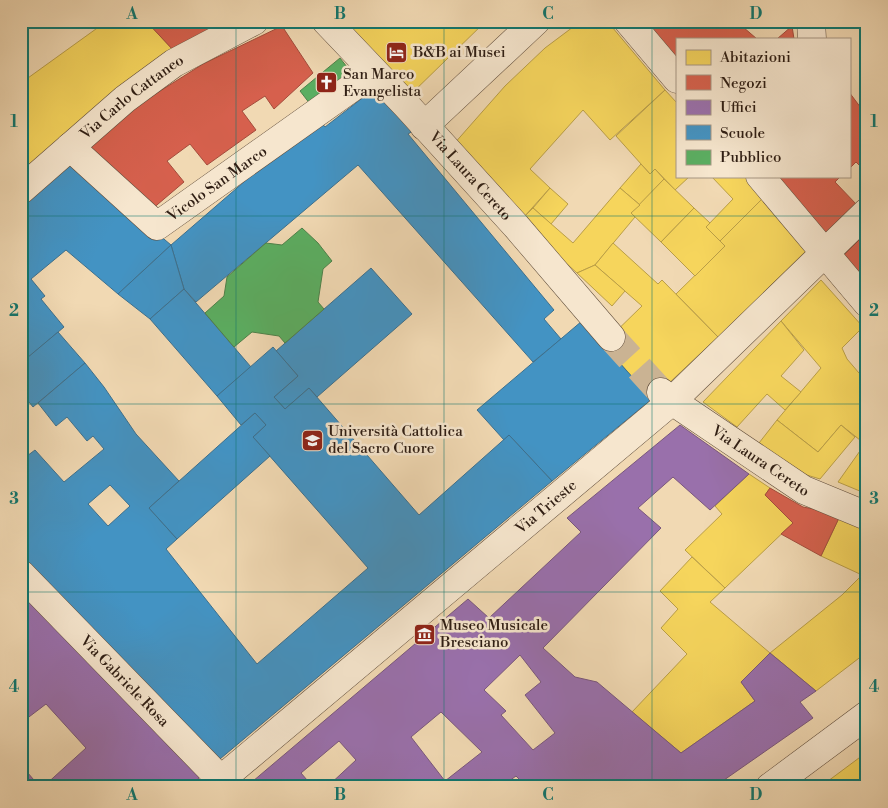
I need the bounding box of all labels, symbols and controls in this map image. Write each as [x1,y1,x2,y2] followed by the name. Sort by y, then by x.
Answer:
[125,4,138,24] text: A
[334,4,346,24] text: B
[542,4,554,24] text: C
[750,4,763,24] text: D
[676,38,850,178] legend
[385,40,409,64] hotel icon: B&B ai Musei
[412,43,506,62] place label: B&B ai Musei
[719,48,791,67] text: Abitazioni
[76,51,187,145] street label: Via Carlo Cattaneo
[343,65,422,101] place label: San Marco Evangelista
[315,71,339,95] church icon: San Marco Evangelista
[720,74,767,93] text: Negozi
[720,98,757,117] text: Uffici
[10,112,18,132] text: 1
[870,112,878,132] text: 1
[720,124,765,143] text: Scuole
[424,127,516,225] street label: Via Laura Cereto
[163,142,271,226] street label: Vicolo San Marco
[720,148,781,167] text: Pubblico
[9,301,19,321] text: 2
[869,301,879,321] text: 2
[707,421,812,501] street label: Via Laura Cereto
[328,422,463,458] place label: Università Cattolica del Sacro Cuore
[300,428,324,452] school or university icon: Università Cattolica del Sacro Cuore
[511,476,581,539] street label: Via Trieste
[9,489,19,509] text: 3
[869,489,879,509] text: 3
[439,616,548,652] place label: Museo Musicale Bresciano
[412,622,436,646] museum icon: Museo Musicale Bresciano
[75,631,173,731] street label: Via Gabriele Rosa
[9,677,20,697] text: 4
[869,677,880,697] text: 4
[125,785,138,805] text: A
[334,785,346,805] text: B
[542,785,554,805] text: C
[750,785,763,805] text: D

